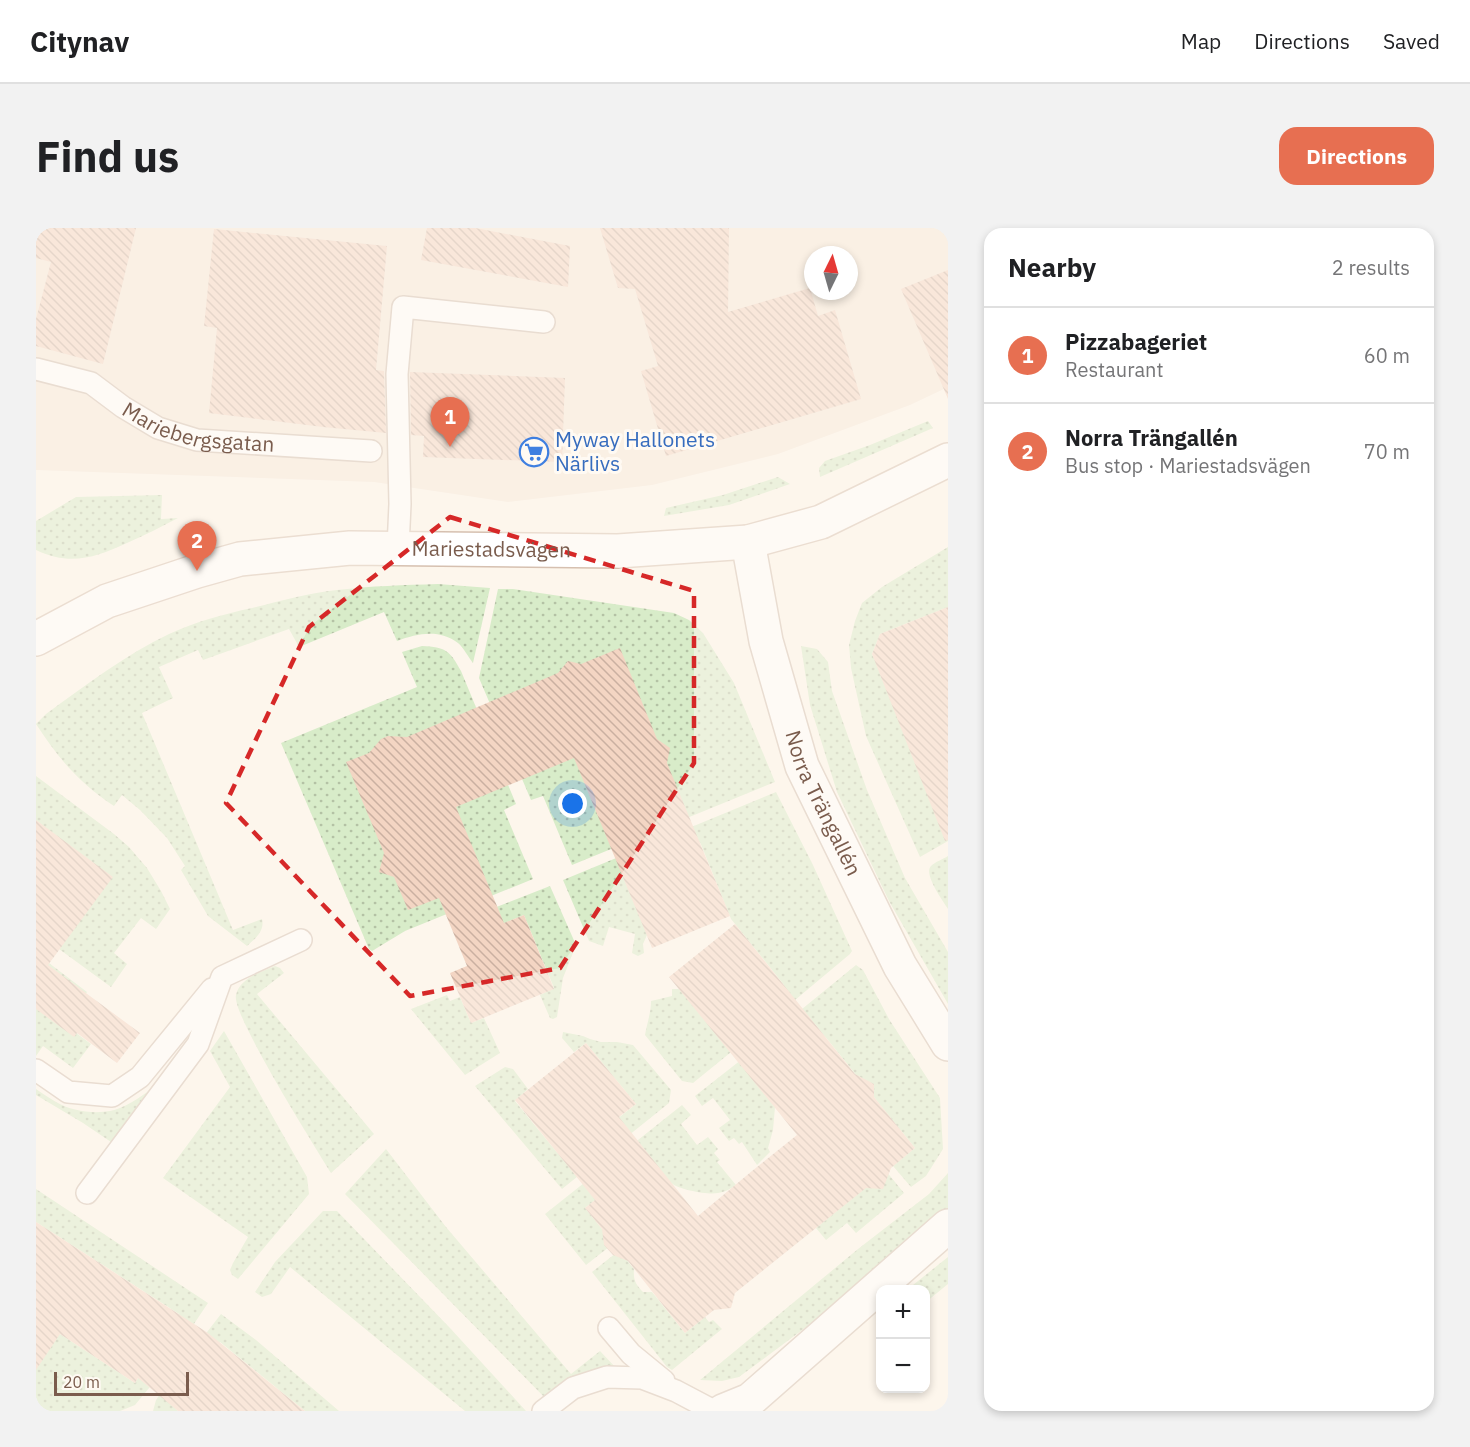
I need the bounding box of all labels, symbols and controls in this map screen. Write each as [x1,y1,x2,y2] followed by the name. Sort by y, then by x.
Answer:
[30,23,129,60] text: Citynav
[1181,27,1221,55] text: Map
[1254,27,1350,55] text: Directions
[1383,27,1440,55] text: Saved
[1279,127,1434,185] button: Directions
[36,129,179,184] text: Find us
[804,246,858,300] north arrow
[1008,250,1096,284] text: Nearby
[1332,254,1410,281] text: 2 results
[1065,327,1207,356] text: Pizzabageriet
[1022,342,1034,369] text: 1
[1364,342,1410,369] text: 60 m
[1065,356,1163,383] text: Restaurant
[118,395,275,458] street label: Mariebergsgatan
[430,398,470,447] pin: 1
[1065,423,1238,452] text: Norra Trängallén
[555,425,715,477] place label: Myway Hallonets Närlivs
[518,436,550,468] supermarket icon: Myway Hallonets Närlivs
[1022,438,1034,465] text: 2
[1364,438,1410,465] text: 70 m
[1065,452,1311,479] text: Bus stop · Mariestadsvägen
[178,522,216,571] pin: 2
[412,534,571,563] street label: Mariestadsvägen
[779,727,869,880] street label: Norra Trängallén
[558,789,587,818] your location
[876,1285,930,1393] map controls
[876,1285,930,1339] button: +
[876,1339,930,1393] button: −
[54,1369,189,1396] scale bar
[63,1372,100,1392] text: 20 m

